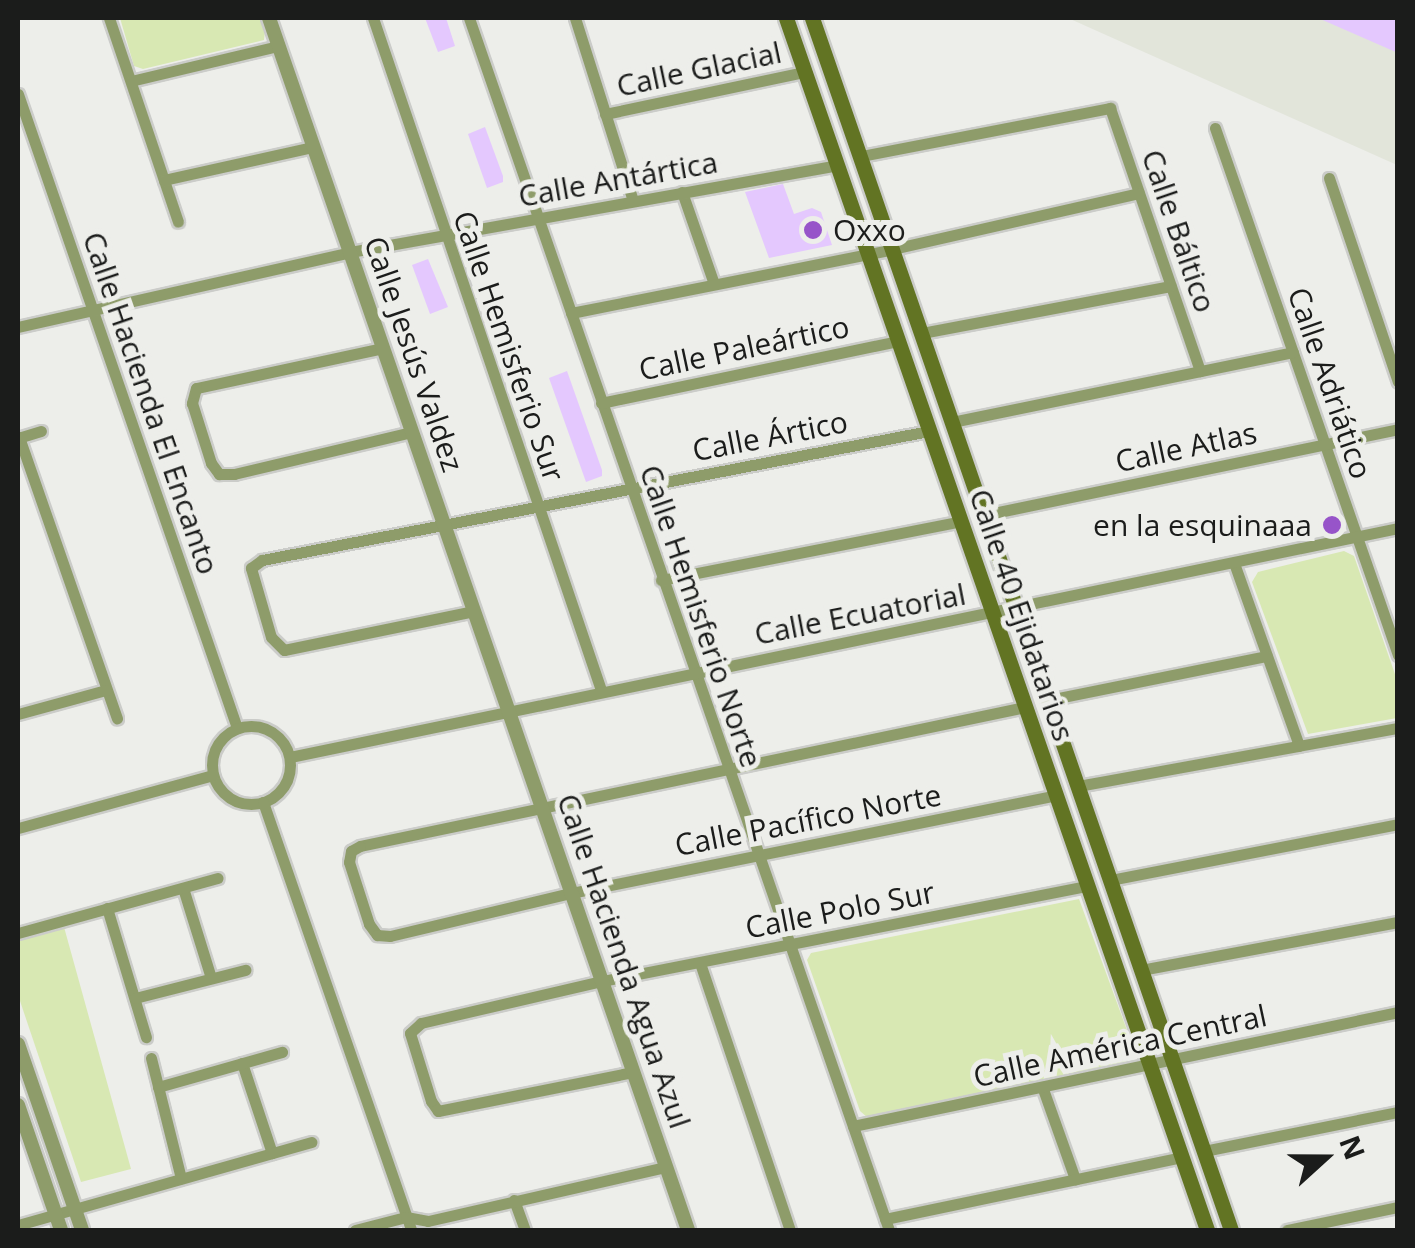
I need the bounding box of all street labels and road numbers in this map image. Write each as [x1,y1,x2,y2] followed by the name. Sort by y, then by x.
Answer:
[613,34,785,104] street label: Calle Glacial
[516,144,720,214] street label: Calle Antártica
[1134,145,1224,317] street label: Calle Báltico
[446,206,572,486] street label: Calle Hemisferio Sur
[75,227,227,579] street label: Calle Hacienda El Encanto
[357,232,471,476] street label: Calle Jesús Valdez
[1280,283,1380,483] street label: Calle Adriático
[636,308,852,388] street label: Calle Paleártico
[689,403,851,469] street label: Calle Ártico
[1112,414,1260,480] street label: Calle Atlas
[632,460,770,772] street label: Calle Hemisferio Norte
[962,484,1082,746] street label: Calle 40 Ejidatarios
[751,576,969,652] street label: Calle Ecuatorial
[672,777,944,863] street label: Calle Pacífico Norte
[550,789,698,1133] street label: Calle Hacienda Agua Azul
[742,874,938,946] street label: Calle Polo Sur
[970,997,1270,1095] street label: Calle América Central

